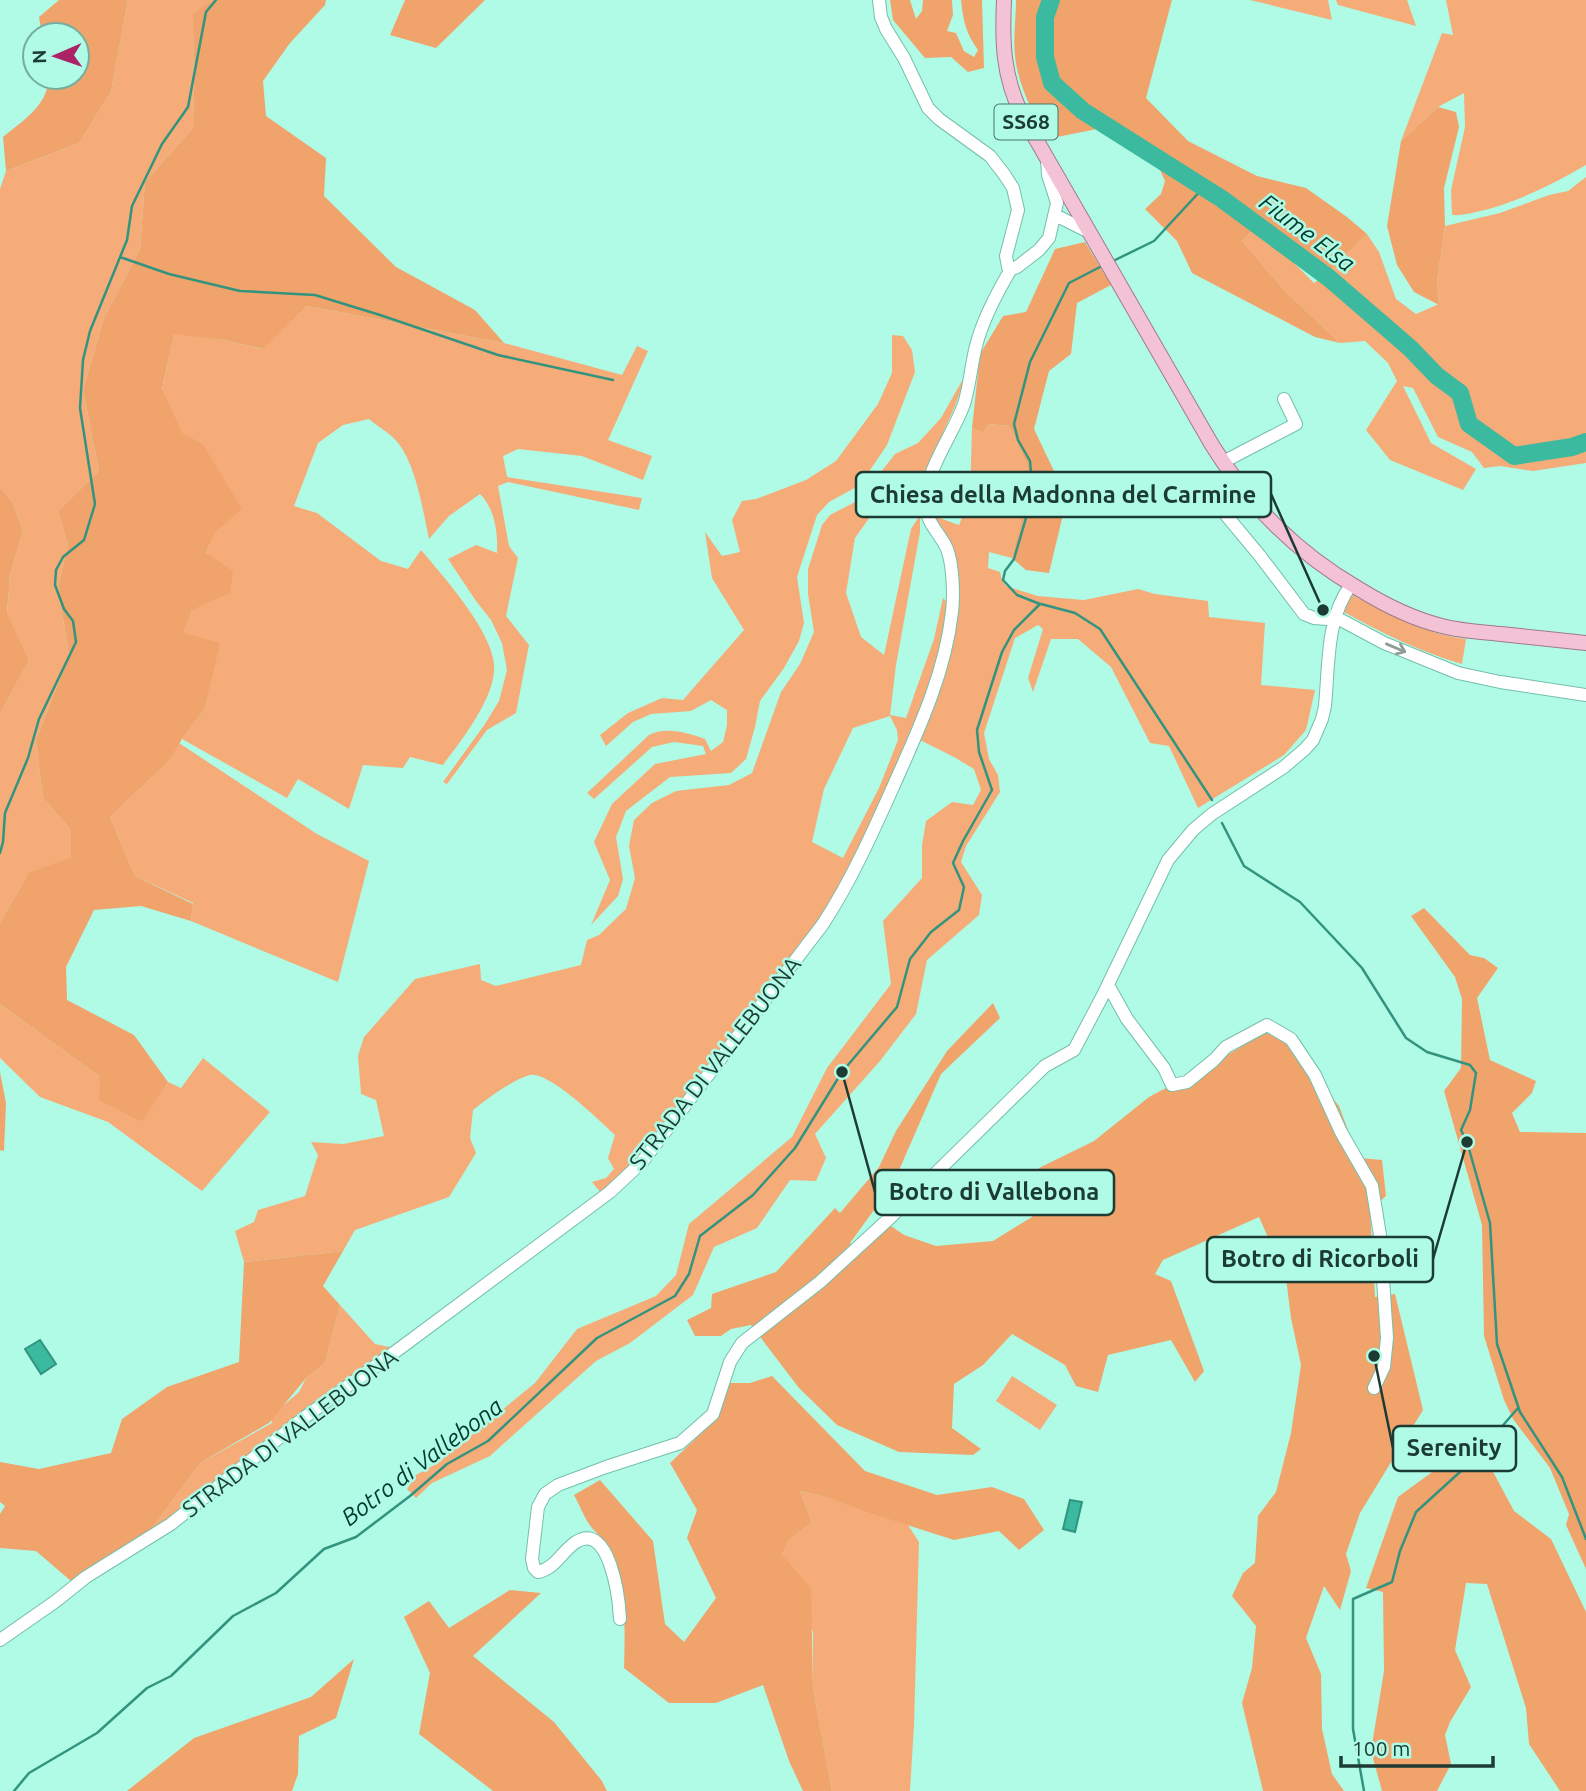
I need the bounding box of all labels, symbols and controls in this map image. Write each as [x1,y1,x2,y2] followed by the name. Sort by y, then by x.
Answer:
[21,21,91,91] north arrow
[28,49,50,64] text: N
[995,104,1058,140] road number: SS68
[1254,188,1360,277] water label: Fiume Elsa
[856,472,1271,517] callout: Chiesa della Madonna del Carmine
[870,481,1256,508] text: Chiesa della Madonna del Carmine
[1384,642,1406,655] one-way arrow
[624,952,805,1174] street label: STRADA DI VALLEBUONA
[875,1170,1114,1215] callout: Botro di Vallebona
[889,1178,1099,1205] text: Botro di Vallebona
[1207,1237,1433,1282] callout: Botro di Ricorboli
[1221,1245,1419,1272] text: Botro di Ricorboli
[177,1344,402,1522] street label: STRADA DI VALLEBUONA
[336,1392,508,1531] water label: Botro di Vallebona
[1393,1426,1516,1471] callout: Serenity
[1407,1434,1502,1461] text: Serenity
[1341,1724,1493,1768] scale bar
[1352,1736,1410,1760] text: 100 m

